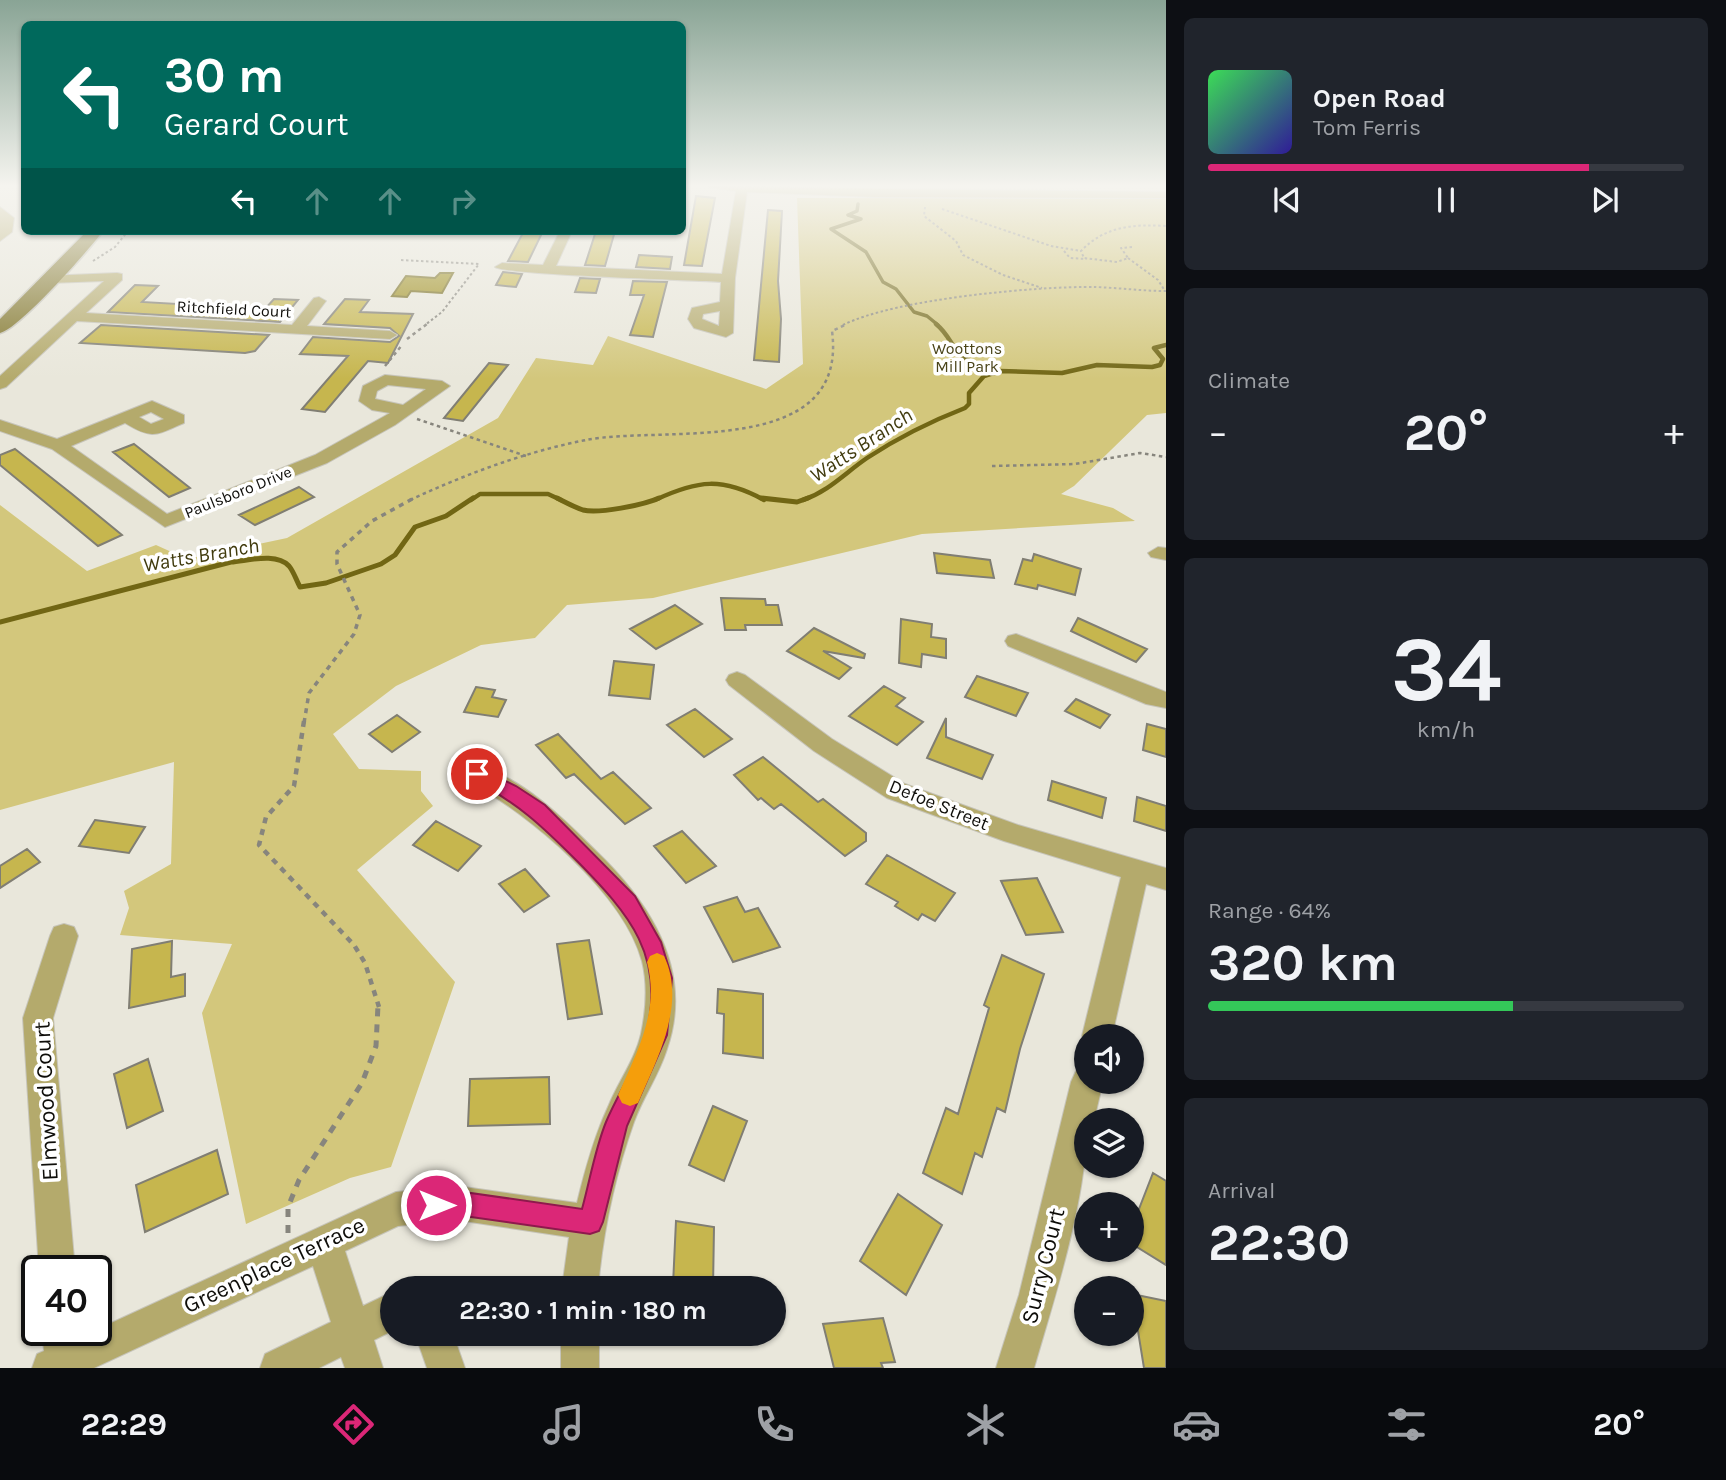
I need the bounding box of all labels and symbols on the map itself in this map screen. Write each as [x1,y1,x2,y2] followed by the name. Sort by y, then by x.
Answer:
[176,297,292,321] street label: Ritchfield Court
[932,339,1002,376] park label: Woottons Mill Park
[805,403,917,487] water label: Watts Branch
[182,462,294,522] street label: Paulsboro Drive
[141,533,261,577] water label: Watts Branch
[447,744,507,804] pin
[886,775,992,835] street label: Defoe Street
[28,1020,64,1181] street label: Elmwood Court
[399,1168,473,1242] position arrow
[1016,1205,1070,1327] street label: Surry Court
[179,1211,369,1319] street label: Greenplace Terrace
[21,1255,112,1346] speed limit sign: 40

